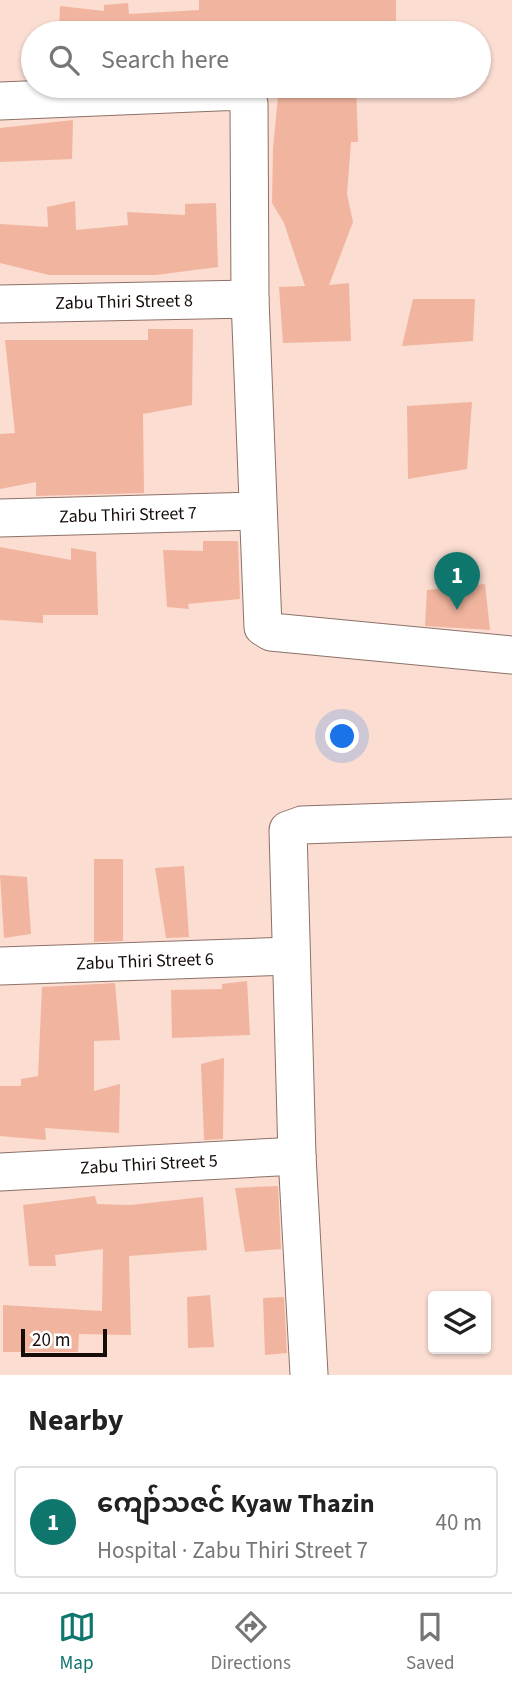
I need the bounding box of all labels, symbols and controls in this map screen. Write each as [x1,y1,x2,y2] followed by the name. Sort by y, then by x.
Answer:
[21,21,491,98] search box
[45,41,83,79] icon: search
[101,41,229,78] text: Search here
[55,288,193,316] street label: Zabu Thiri Street 8
[59,501,197,529] street label: Zabu Thiri Street 7
[434,552,480,610] pin: 1
[325,719,359,753] your location
[76,947,214,976] street label: Zabu Thiri Street 6
[79,1148,218,1181] street label: Zabu Thiri Street 5
[428,1291,491,1354] map controls
[428,1291,491,1354] button: layers
[21,1326,107,1358] scale bar
[32,1327,70,1354] text: 20 m
[28,1399,123,1442] text: Nearby
[97,1485,375,1522] text: ကျော်သဇင် Kyaw Thazin
[47,1506,59,1539] text: 1
[435,1506,482,1539] text: 40 m
[97,1534,368,1567] text: Hospital · Zabu Thiri Street 7
[58,1608,96,1677] tab: Map
[211,1608,291,1677] tab: Directions
[406,1608,454,1677] tab: Saved

